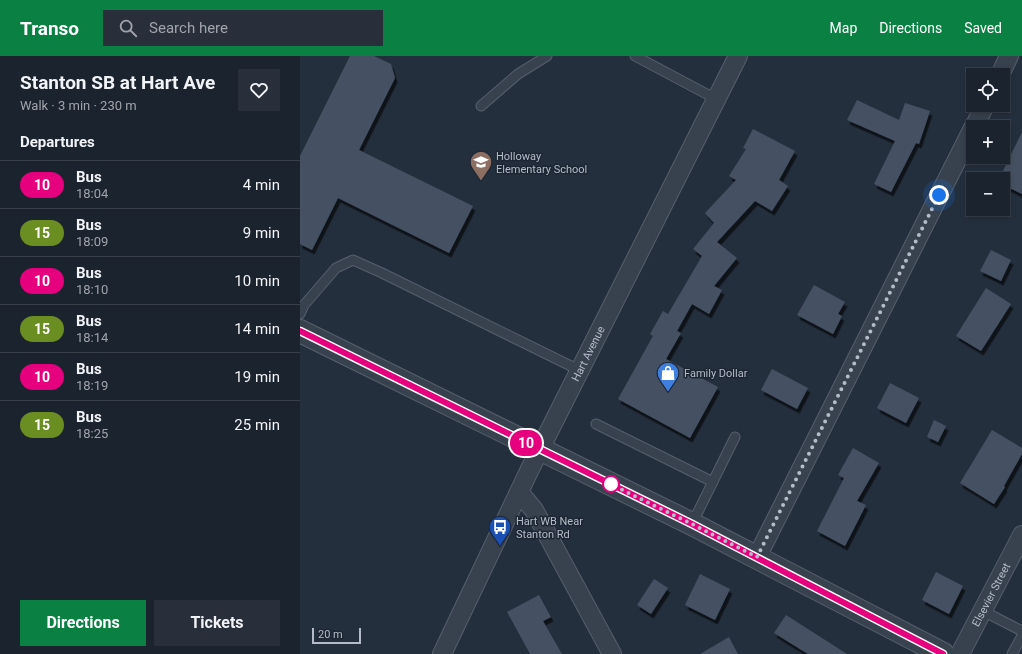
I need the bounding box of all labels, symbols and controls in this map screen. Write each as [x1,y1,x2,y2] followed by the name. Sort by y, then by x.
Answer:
[103,10,383,46] search box
[20,17,79,40] text: Transo
[117,17,139,39] icon: search
[149,19,228,37] text: Search here
[830,20,857,36] text: Map
[879,20,942,36] text: Directions
[964,20,1002,36] text: Saved
[966,68,1010,216] map controls
[966,68,1010,112] button: locate
[238,69,280,111] button: heart
[20,71,215,94] text: Stanton SB at Hart Ave
[20,98,137,113] text: Walk · 3 min · 230 m
[966,120,1010,164] button: +
[20,133,95,151] text: Departures
[468,149,494,182] school or university icon: Holloway Elementary School
[496,150,587,176] place label: Holloway Elementary School
[76,168,102,186] text: Bus
[966,172,1010,216] button: −
[243,176,280,194] text: 4 min
[34,177,50,193] text: 10
[929,185,949,205] your location
[76,186,108,201] text: 18:04
[76,216,102,234] text: Bus
[243,224,280,242] text: 9 min
[34,225,50,241] text: 15
[76,234,108,249] text: 18:09
[76,264,102,282] text: Bus
[234,272,280,290] text: 10 min
[34,273,50,289] text: 10
[76,282,108,297] text: 18:10
[76,312,102,330] text: Bus
[234,320,280,338] text: 14 min
[34,321,50,337] text: 15
[569,324,608,384] street label: Hart Avenue
[76,330,108,345] text: 18:14
[76,360,102,378] text: Bus
[655,360,681,393] shop icon: Family Dollar
[684,367,748,380] place label: Family Dollar
[234,368,280,386] text: 19 min
[34,369,50,385] text: 10
[76,378,108,393] text: 18:19
[76,408,102,426] text: Bus
[234,416,280,434] text: 25 min
[34,417,50,433] text: 15
[76,426,108,441] text: 18:25
[508,430,544,456] line badge: 10
[518,435,534,451] text: 10
[602,475,620,493] unlabelled marker
[487,514,513,547] bus stop icon: Hart WB Near Stanton Rd
[516,515,583,541] place label: Hart WB Near Stanton Rd
[970,561,1013,629] street label: Elsevier Street
[20,600,146,646] button: Directions
[154,600,280,646] button: Tickets
[312,626,361,645] scale bar
[318,628,343,641] text: 20 m

